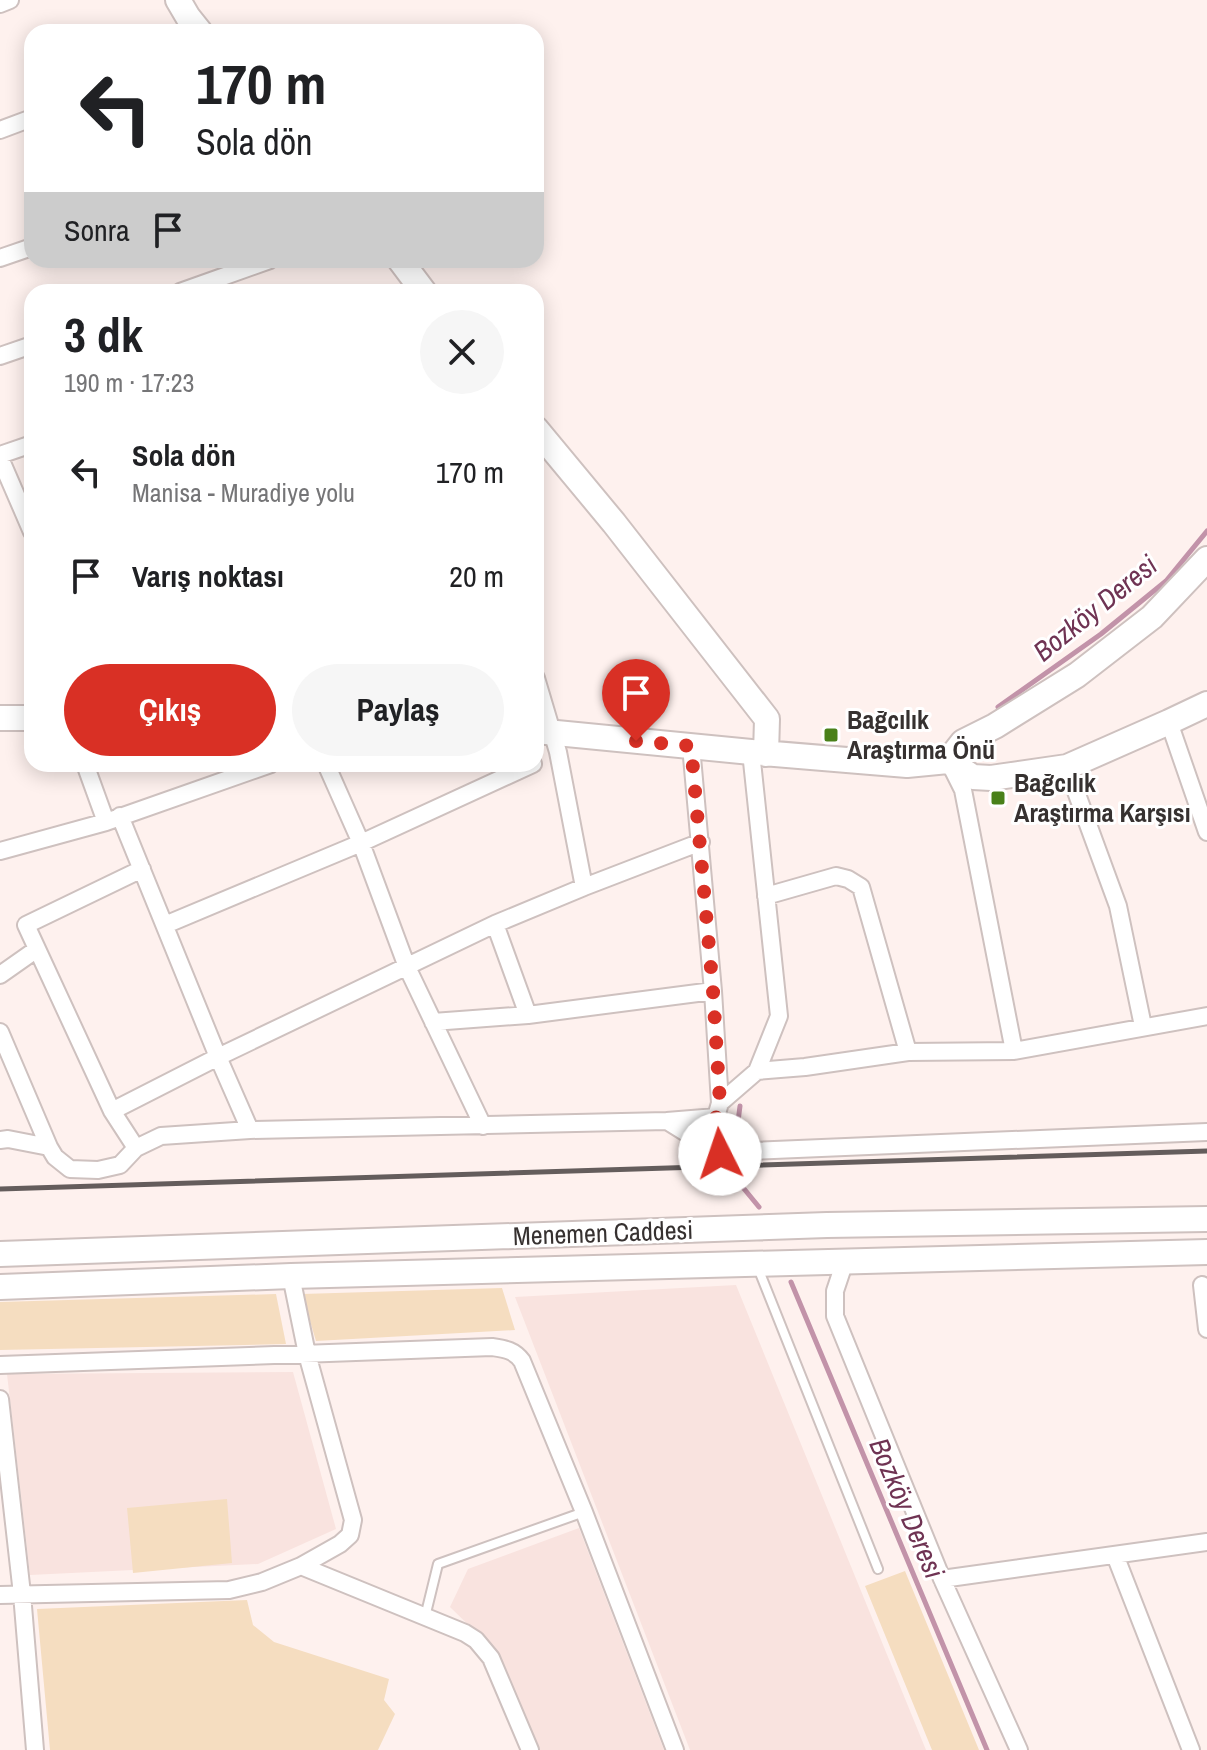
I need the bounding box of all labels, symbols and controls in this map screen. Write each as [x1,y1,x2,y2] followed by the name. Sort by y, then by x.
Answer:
[196,46,326,121] text: 170 m
[64,56,168,160] icon: left
[196,118,313,166] text: Sola dön
[146,208,190,252] icon: arrive
[64,210,130,250] text: Sonra
[64,302,143,367] text: 3 dk
[420,310,504,394] button: close
[64,365,194,400] text: 190 m · 17:23
[132,435,236,475] text: Sola dön
[64,450,108,494] icon: left
[436,452,504,492] text: 170 m
[132,475,355,510] text: Manisa - Muradiye yolu
[1025,546,1165,670] water label: Bozköy Deresi
[64,554,108,598] icon: arrive
[132,556,284,596] text: Varış noktası
[449,556,504,596] text: 20 m
[602,659,670,741] pin
[64,664,276,756] button: Çıkış
[292,664,504,756] button: Paylaş
[614,671,658,715] icon: arrive
[847,702,995,767] place label: Bağcılık Araştırma Önü
[822,726,840,744] marker: Bağcılık Araştırma Önü
[1014,765,1191,830] place label: Bağcılık Araştırma Karşısı
[989,789,1007,807] marker: Bağcılık Araştırma Karşısı
[678,1112,762,1196] position arrow
[512,1212,694,1253] street label: Menemen Caddesi
[860,1432,954,1585] water label: Bozköy Deresi

